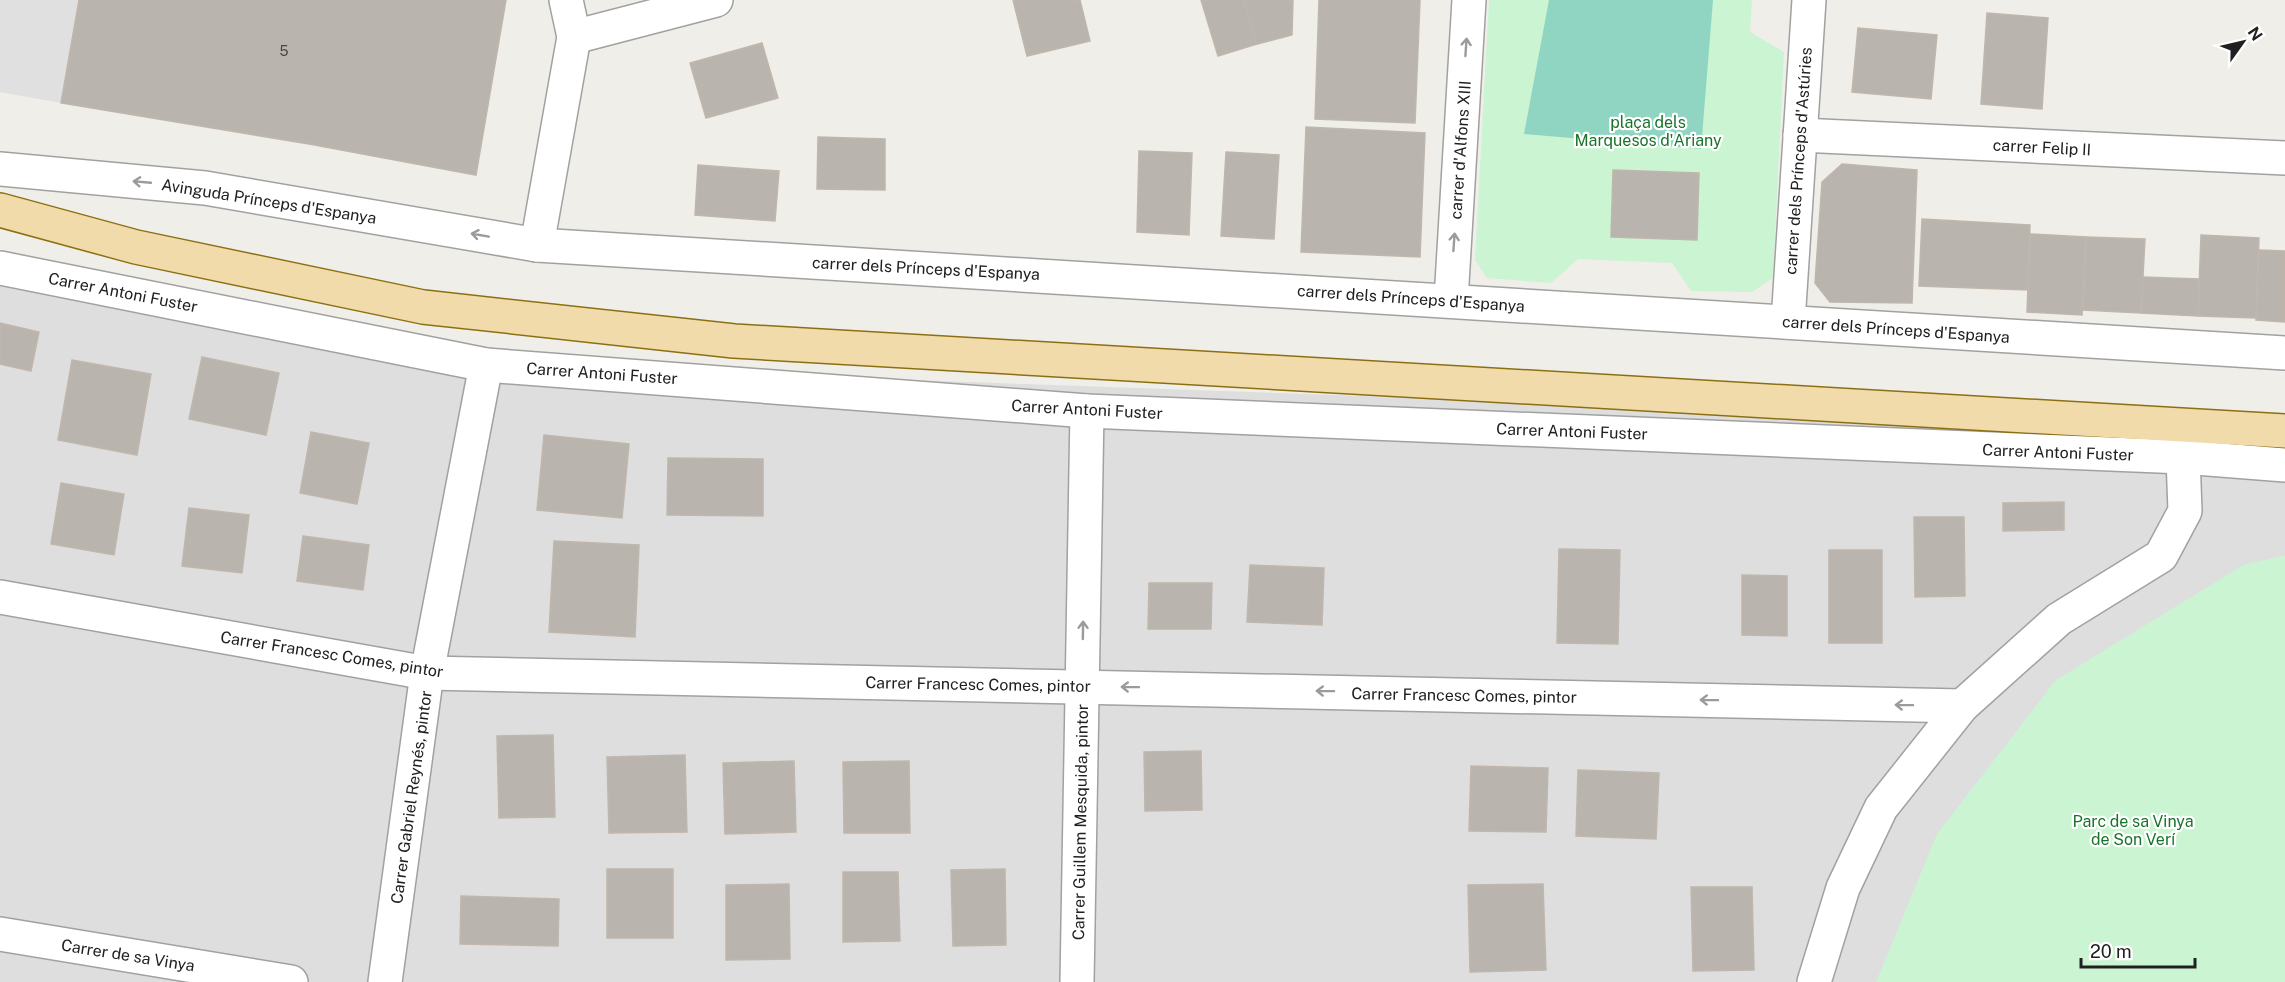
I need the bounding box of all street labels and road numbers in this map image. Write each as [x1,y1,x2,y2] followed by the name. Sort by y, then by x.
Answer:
[1781,47,1816,275] street label: carrer dels Prínceps d'Astúries
[1446,80,1475,220] street label: carrer d'Alfons XIII
[1992,135,2092,160] street label: carrer Felip II
[160,175,378,228] street label: Avinguda Prínceps d'Espanya
[812,253,1040,284] street label: carrer dels Prínceps d'Espanya
[47,269,199,316] street label: Carrer Antoni Fuster
[1296,281,1525,316] street label: carrer dels Prínceps d'Espanya
[1781,312,2010,347] street label: carrer dels Prínceps d'Espanya
[526,359,678,388] street label: Carrer Antoni Fuster
[1011,396,1163,423] street label: Carrer Antoni Fuster
[1496,419,1648,444] street label: Carrer Antoni Fuster
[1982,440,2134,465] street label: Carrer Antoni Fuster
[219,627,445,682] street label: Carrer Francesc Comes, pintor
[865,673,1091,696] street label: Carrer Francesc Comes, pintor
[1351,684,1577,707] street label: Carrer Francesc Comes, pintor
[387,689,436,905] street label: Carrer Gabriel Reynés, pintor
[1069,704,1092,940] street label: Carrer Guillem Mesquida, pintor
[60,936,196,975] street label: Carrer de sa Vinya

